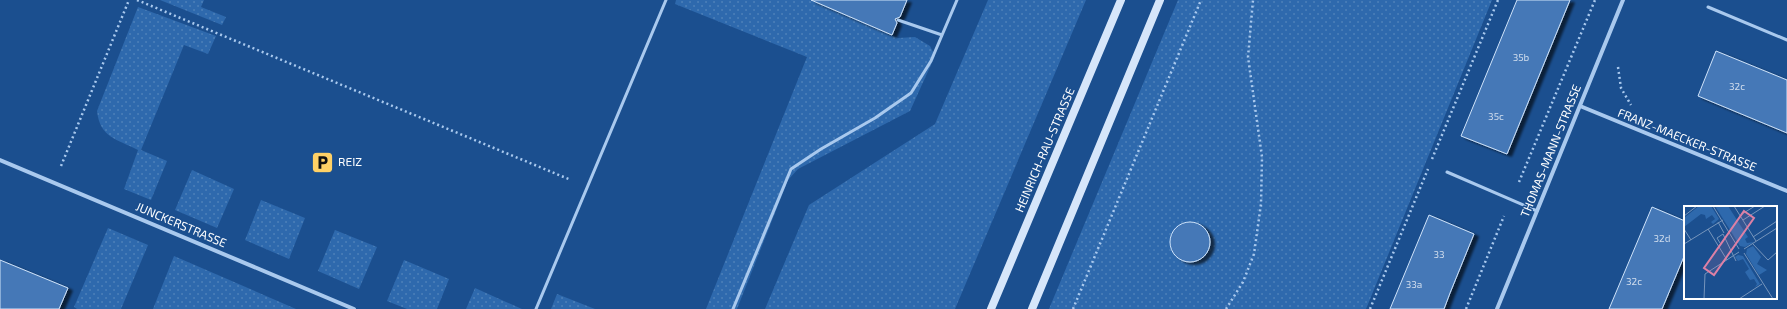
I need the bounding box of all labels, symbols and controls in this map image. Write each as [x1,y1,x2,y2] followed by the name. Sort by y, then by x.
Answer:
[1513,51,1530,63] house number: 35b
[1729,80,1745,92] house number: 32c
[1517,82,1583,219] street label: THOMAS-MANN-STRASSE
[1011,85,1077,214] street label: HEINRICH-RAU-STRASSE
[1616,105,1759,173] street label: FRANZ-MAECKER-STRASSE
[1488,110,1504,122] house number: 35c
[310,149,336,175] parking icon: REIZ
[338,154,362,168] place label: REIZ
[134,199,229,250] street label: JUNCKERSTRASSE
[1684,206,1777,299] inset map
[1654,232,1670,244] house number: 32d
[1433,248,1445,260] house number: 33
[1626,275,1642,287] house number: 32c
[1406,278,1422,290] house number: 33a

